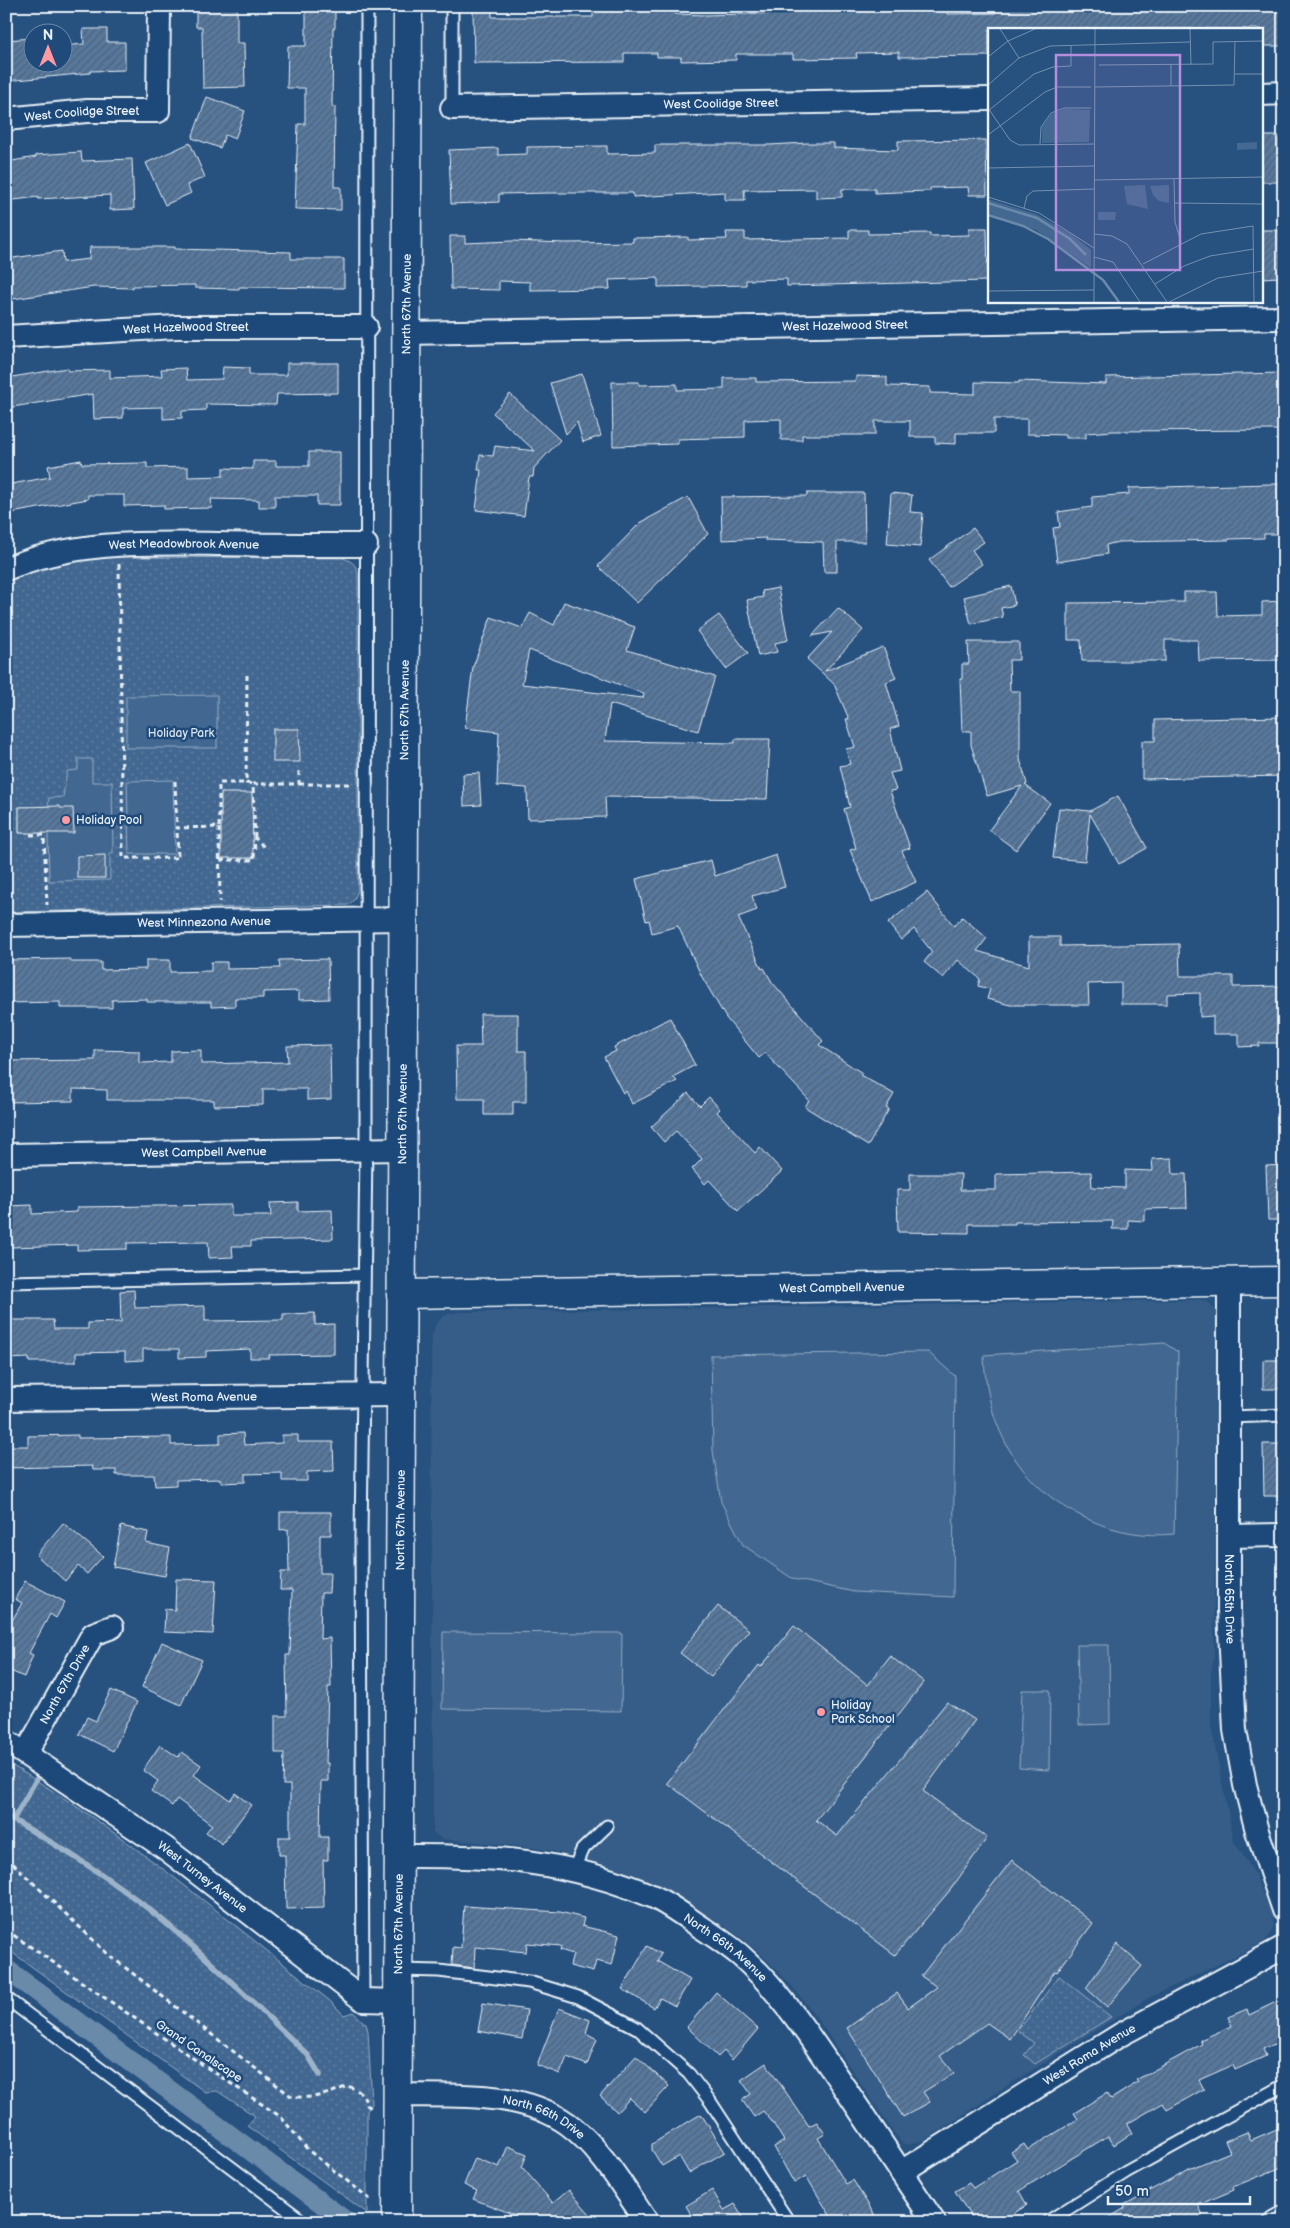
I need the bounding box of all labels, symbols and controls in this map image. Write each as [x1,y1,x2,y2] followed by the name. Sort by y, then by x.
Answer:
[22,22,72,72] north arrow
[43,27,53,44] text: N
[988,28,1262,302] inset map
[663,96,779,112] street label: West Coolidge Street
[24,104,139,125] street label: West Coolidge Street
[399,253,415,355] street label: North 67th Avenue
[782,317,908,335] street label: West Hazelwood Street
[123,320,249,338] street label: West Hazelwood Street
[108,536,259,553] street label: West Meadowbrook Avenue
[397,659,413,761] street label: North 67th Avenue
[148,726,214,741] park label: Holiday Park
[76,813,142,828] place label: Holiday Pool
[60,814,72,826] marker: Holiday Pool
[137,914,271,931] street label: West Minnezona Avenue
[395,1063,411,1165] street label: North 67th Avenue
[141,1144,267,1161] street label: West Campbell Avenue
[779,1280,905,1296] street label: West Campbell Avenue
[151,1389,257,1406] street label: West Roma Avenue
[393,1469,409,1571] street label: North 67th Avenue
[1221,1554,1238,1644] street label: North 65th Drive
[37,1642,94,1727] street label: North 67th Drive
[831,1698,895,1727] place label: Holiday Park School
[815,1706,827,1718] marker: Holiday Park School
[154,1838,250,1916] street label: West Turney Avenue
[391,1873,407,1975] street label: North 67th Avenue
[681,1910,770,1985] street label: North 66th Avenue
[152,2017,245,2086] street label: Grand Canalscape
[1041,2021,1138,2089] street label: West Roma Avenue
[501,2092,588,2143] street label: North 66th Drive
[1108,2173,1250,2205] scale bar
[1115,2182,1149,2201] text: 50 m

